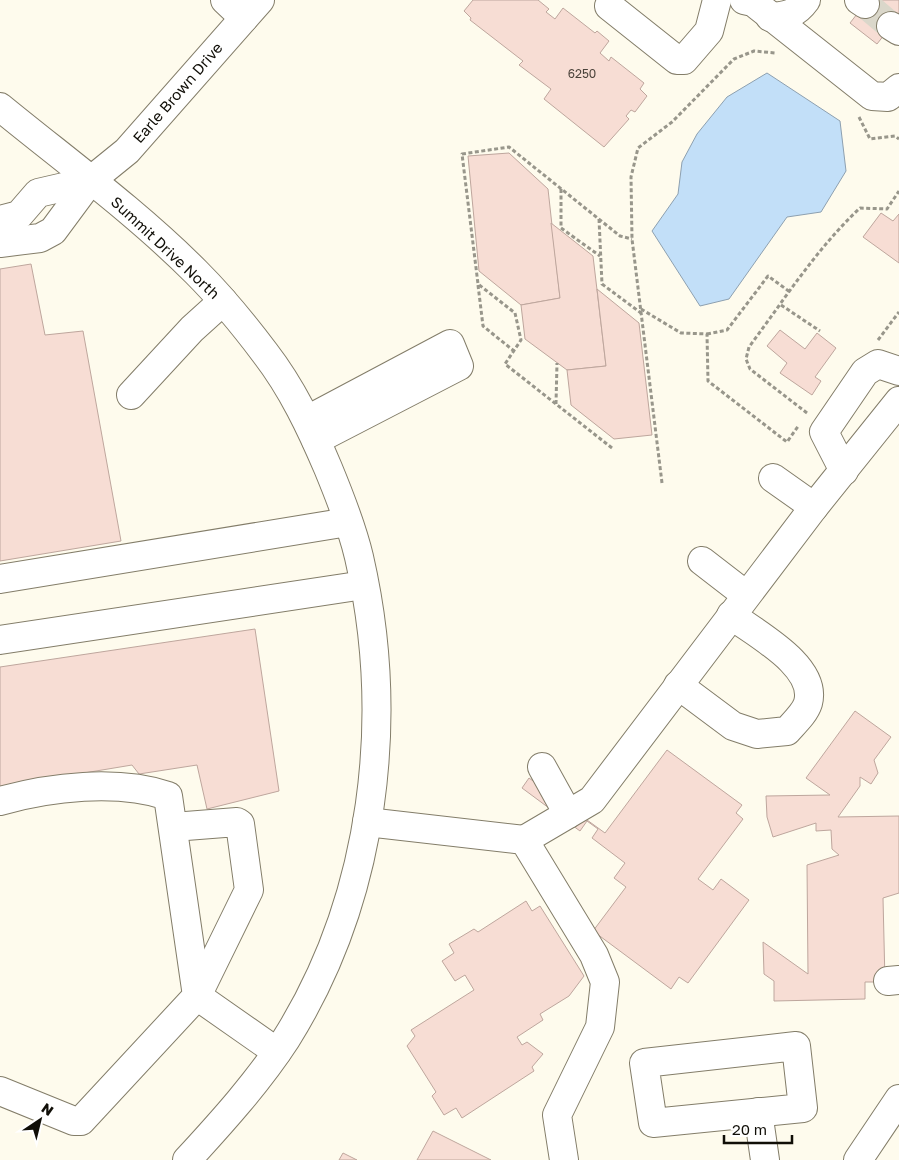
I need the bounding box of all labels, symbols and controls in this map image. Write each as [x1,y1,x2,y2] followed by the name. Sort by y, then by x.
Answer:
[129,38,226,146] street label: Earle Brown Drive
[568,66,596,81] house number: 6250
[108,192,224,302] street label: Summit Drive North
[15,1095,65,1145] north arrow
[39,1099,57,1119] text: N
[724,1112,792,1144] scale bar
[732,1120,767,1138] text: 20 m

